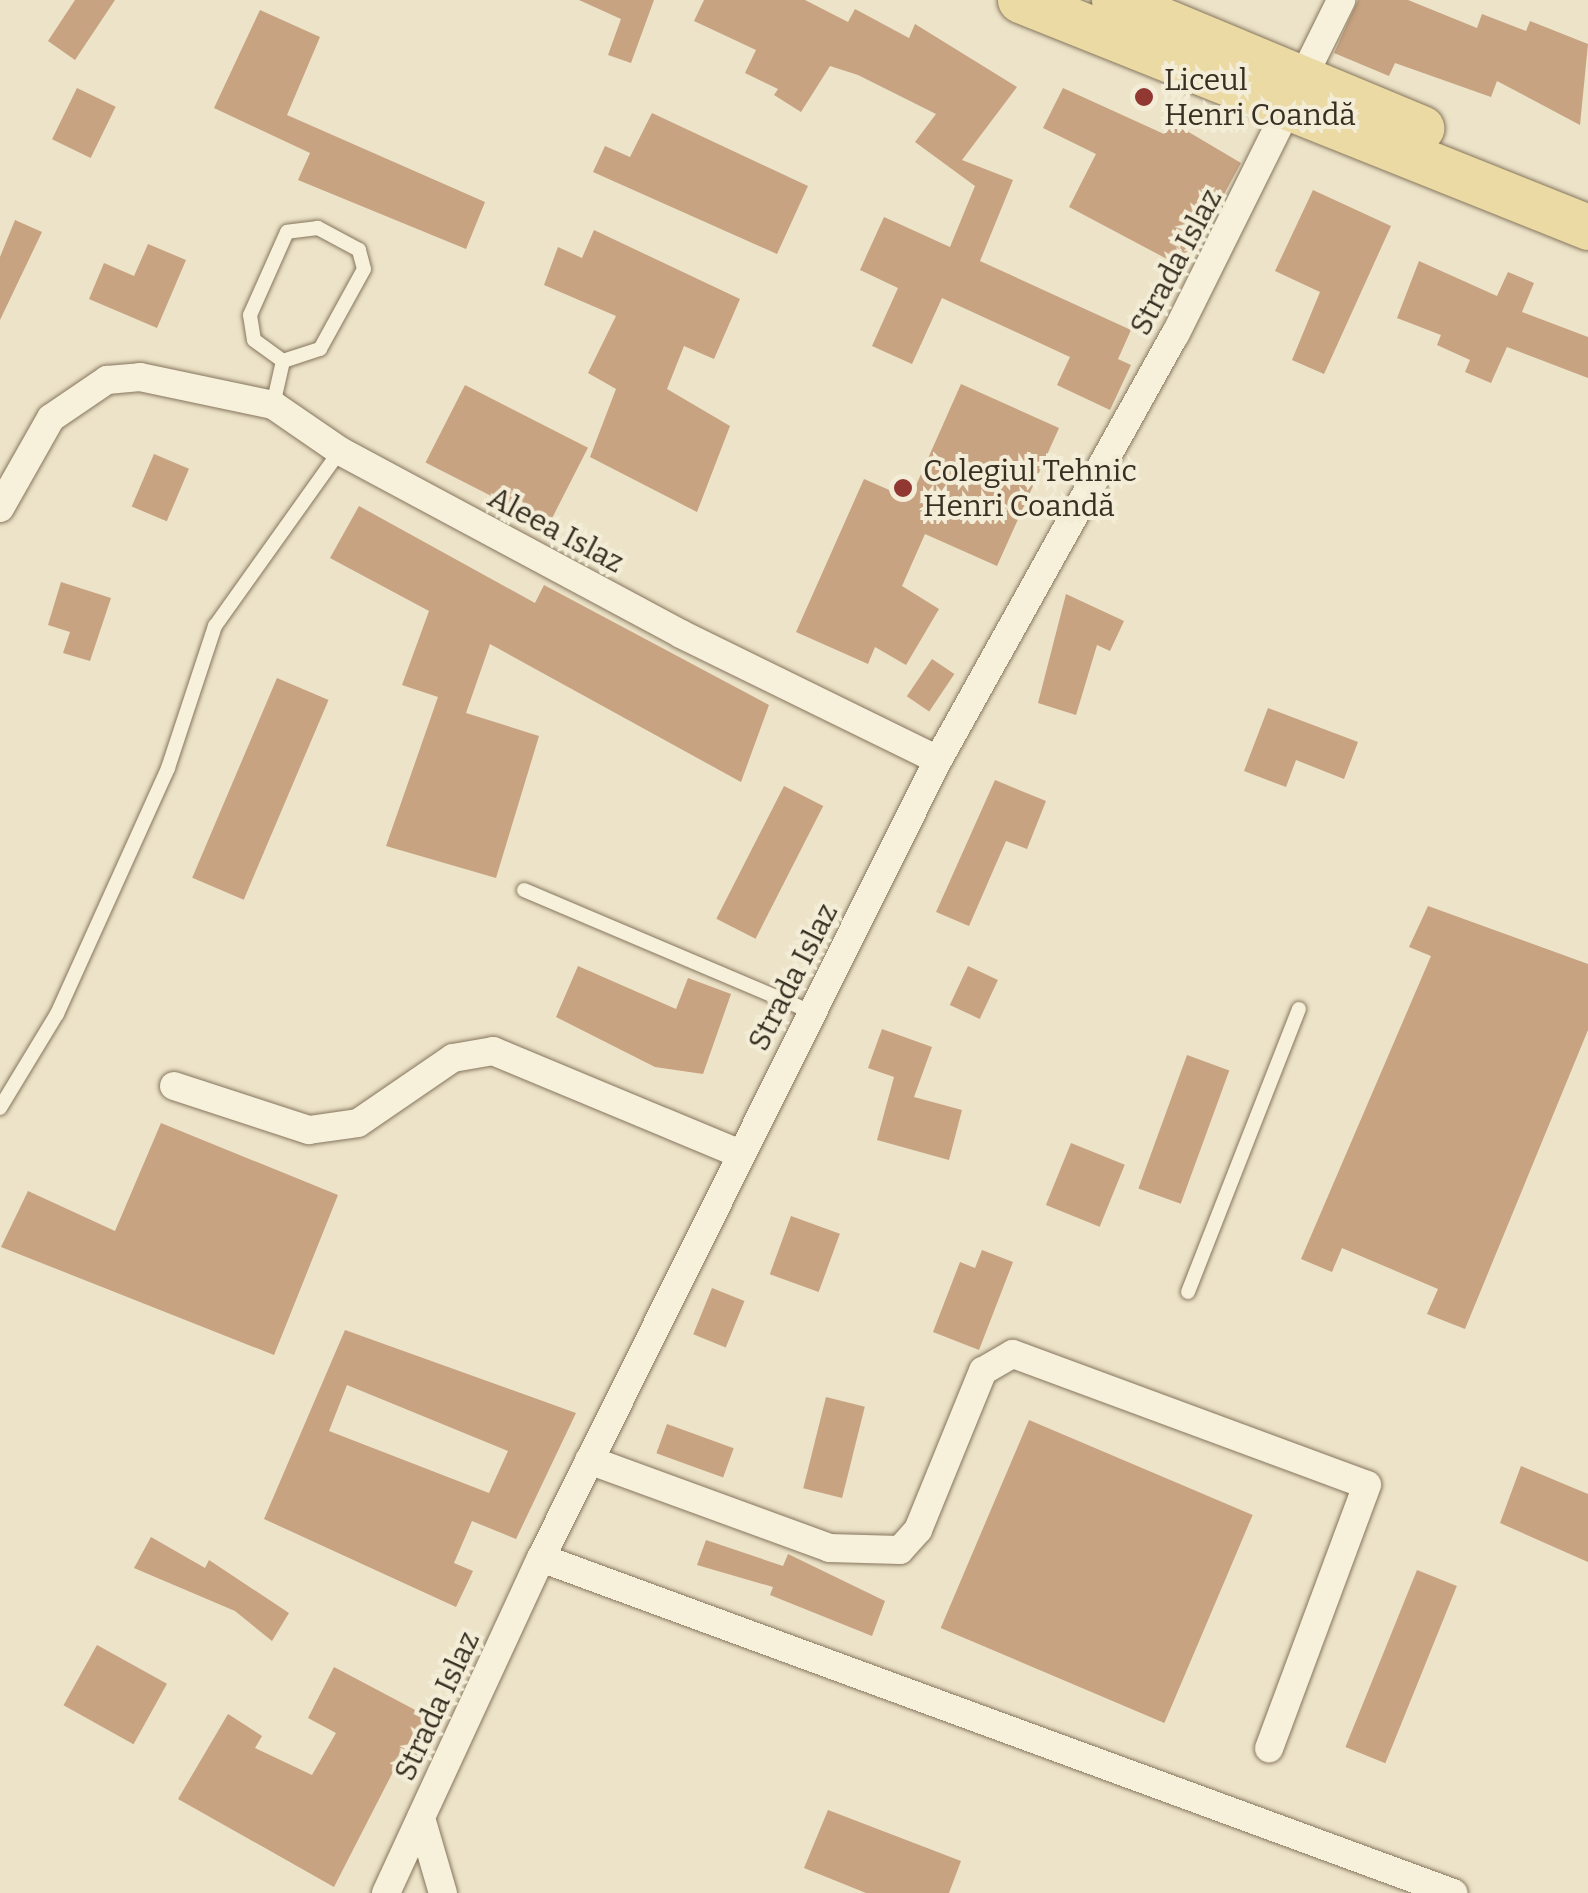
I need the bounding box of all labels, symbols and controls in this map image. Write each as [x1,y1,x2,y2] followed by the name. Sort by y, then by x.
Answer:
[1164,62,1356,132] place label: Liceul Henri Coandă
[1133,86,1155,108] marker: Liceul Henri Coandă
[1122,183,1230,341] street label: Strada Islaz
[923,453,1137,524] place label: Colegiul Tehnic Henri Coandă
[892,477,914,499] marker: Colegiul Tehnic Henri Coandă
[482,479,630,581] street label: Aleea Islaz
[741,897,845,1057] street label: Strada Islaz
[387,1626,487,1786] street label: Strada Islaz

